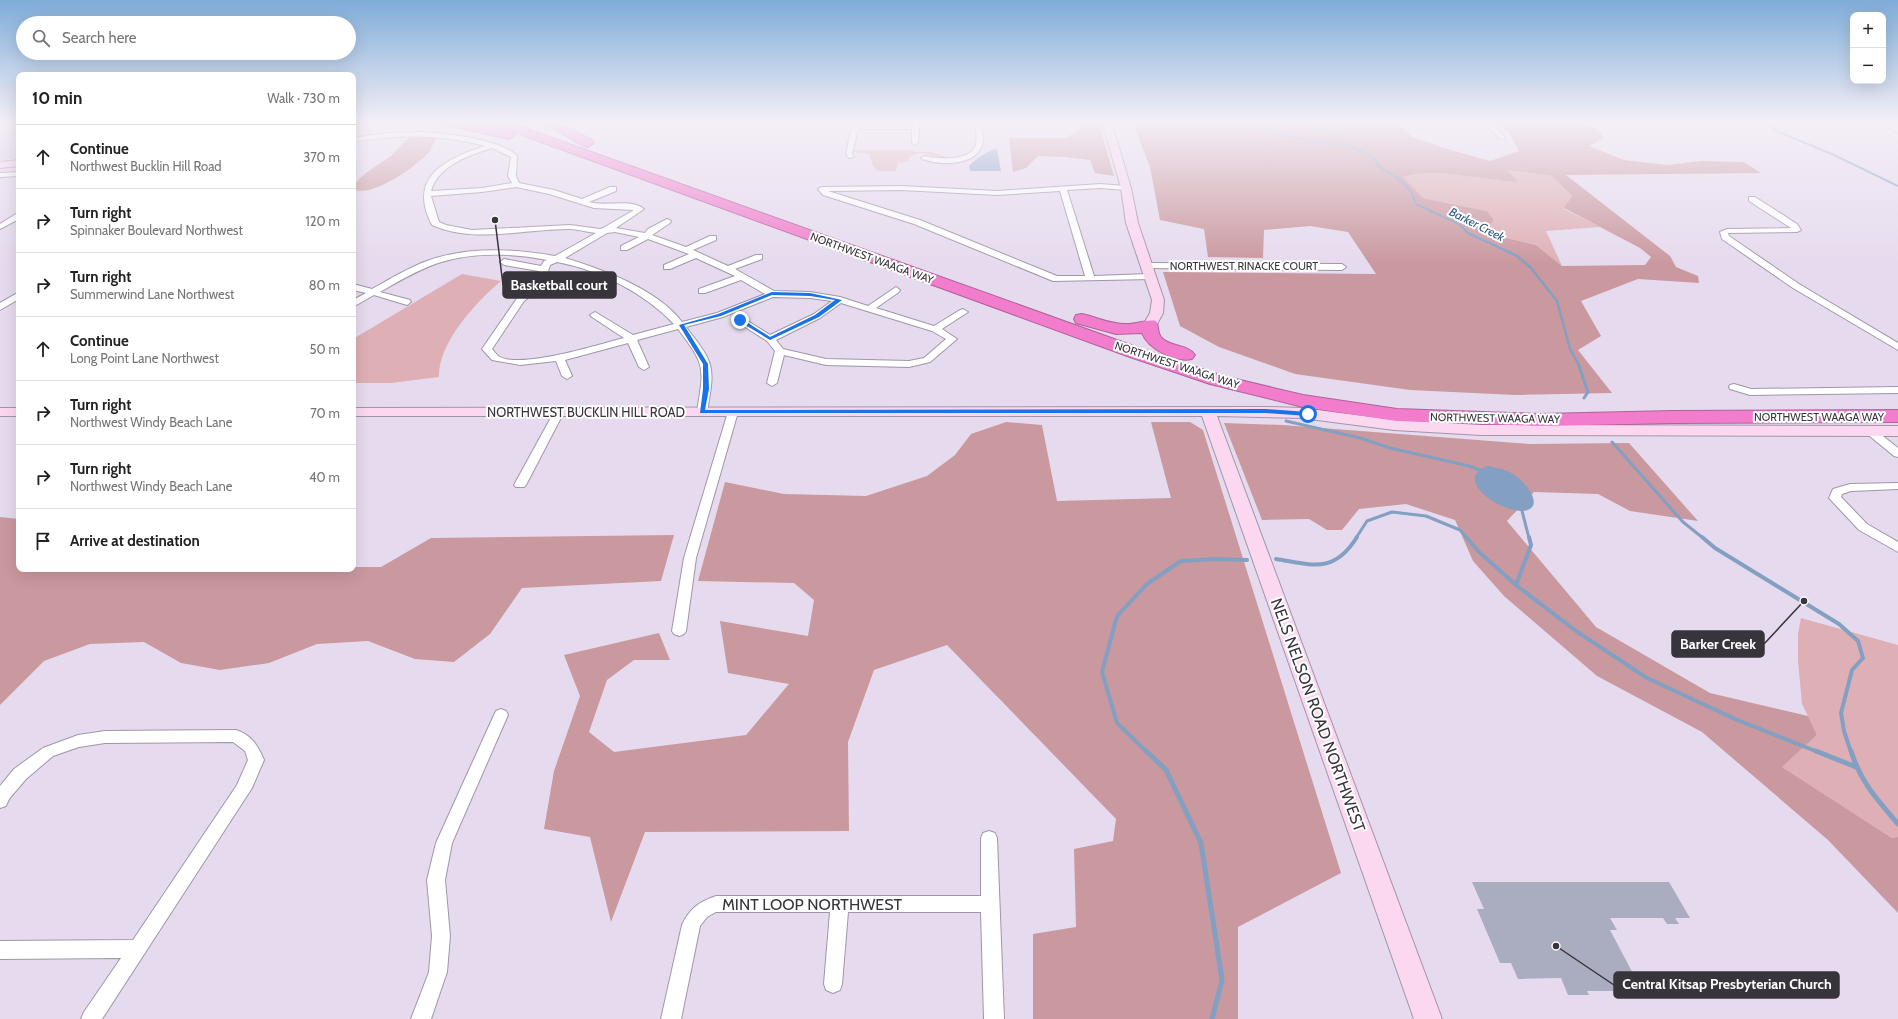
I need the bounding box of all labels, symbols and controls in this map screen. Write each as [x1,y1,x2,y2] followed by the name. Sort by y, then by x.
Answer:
[1850,12,1886,84] map controls
[1850,12,1886,48] button: +
[16,16,356,60] search box
[30,27,52,49] icon: search
[62,29,137,47] text: Search here
[1850,48,1886,84] button: −
[32,88,82,108] text: 10 min
[267,90,340,106] text: Walk · 730 m
[70,140,129,158] text: Continue
[32,146,54,168] icon: ahead
[303,149,340,165] text: 370 m
[70,158,222,174] text: Northwest Bucklin Hill Road
[70,204,131,222] text: Turn right
[1447,204,1508,245] water label: Barker Creek
[32,210,54,232] icon: right
[306,213,340,229] text: 120 m
[70,222,243,238] text: Spinnaker Boulevard Northwest
[809,229,936,287] street label: NORTHWEST WAAGA WAY
[1170,259,1318,273] street label: NORTHWEST RINACKE COURT
[70,268,131,286] text: Turn right
[503,272,616,298] callout: Basketball court
[32,274,54,296] icon: right
[510,276,608,294] text: Basketball court
[309,277,340,293] text: 80 m
[70,286,234,302] text: Summerwind Lane Northwest
[731,311,749,329] route end
[70,332,129,350] text: Continue
[32,338,54,360] icon: ahead
[1113,338,1242,392] street label: NORTHWEST WAAGA WAY
[310,341,340,357] text: 50 m
[70,350,219,366] text: Long Point Lane Northwest
[70,396,131,414] text: Turn right
[32,402,54,424] icon: right
[487,404,685,420] street label: NORTHWEST BUCKLIN HILL ROAD
[310,405,340,421] text: 70 m
[1299,405,1317,423] route start
[1430,410,1561,426] street label: NORTHWEST WAAGA WAY
[1754,410,1885,424] street label: NORTHWEST WAAGA WAY
[70,414,232,430] text: Northwest Windy Beach Lane
[70,460,131,478] text: Turn right
[32,466,54,488] icon: right
[309,469,340,485] text: 40 m
[70,478,232,494] text: Northwest Windy Beach Lane
[32,530,54,552] icon: arrive
[70,532,200,550] text: Arrive at destination
[1267,596,1369,835] street label: NELS NELSON ROAD NORTHWEST
[1672,631,1764,657] callout: Barker Creek
[1680,635,1756,653] text: Barker Creek
[722,895,903,914] street label: MINT LOOP NORTHWEST
[1614,972,1839,998] callout: Central Kitsap Presbyterian Church
[1622,975,1832,993] text: Central Kitsap Presbyterian Church

